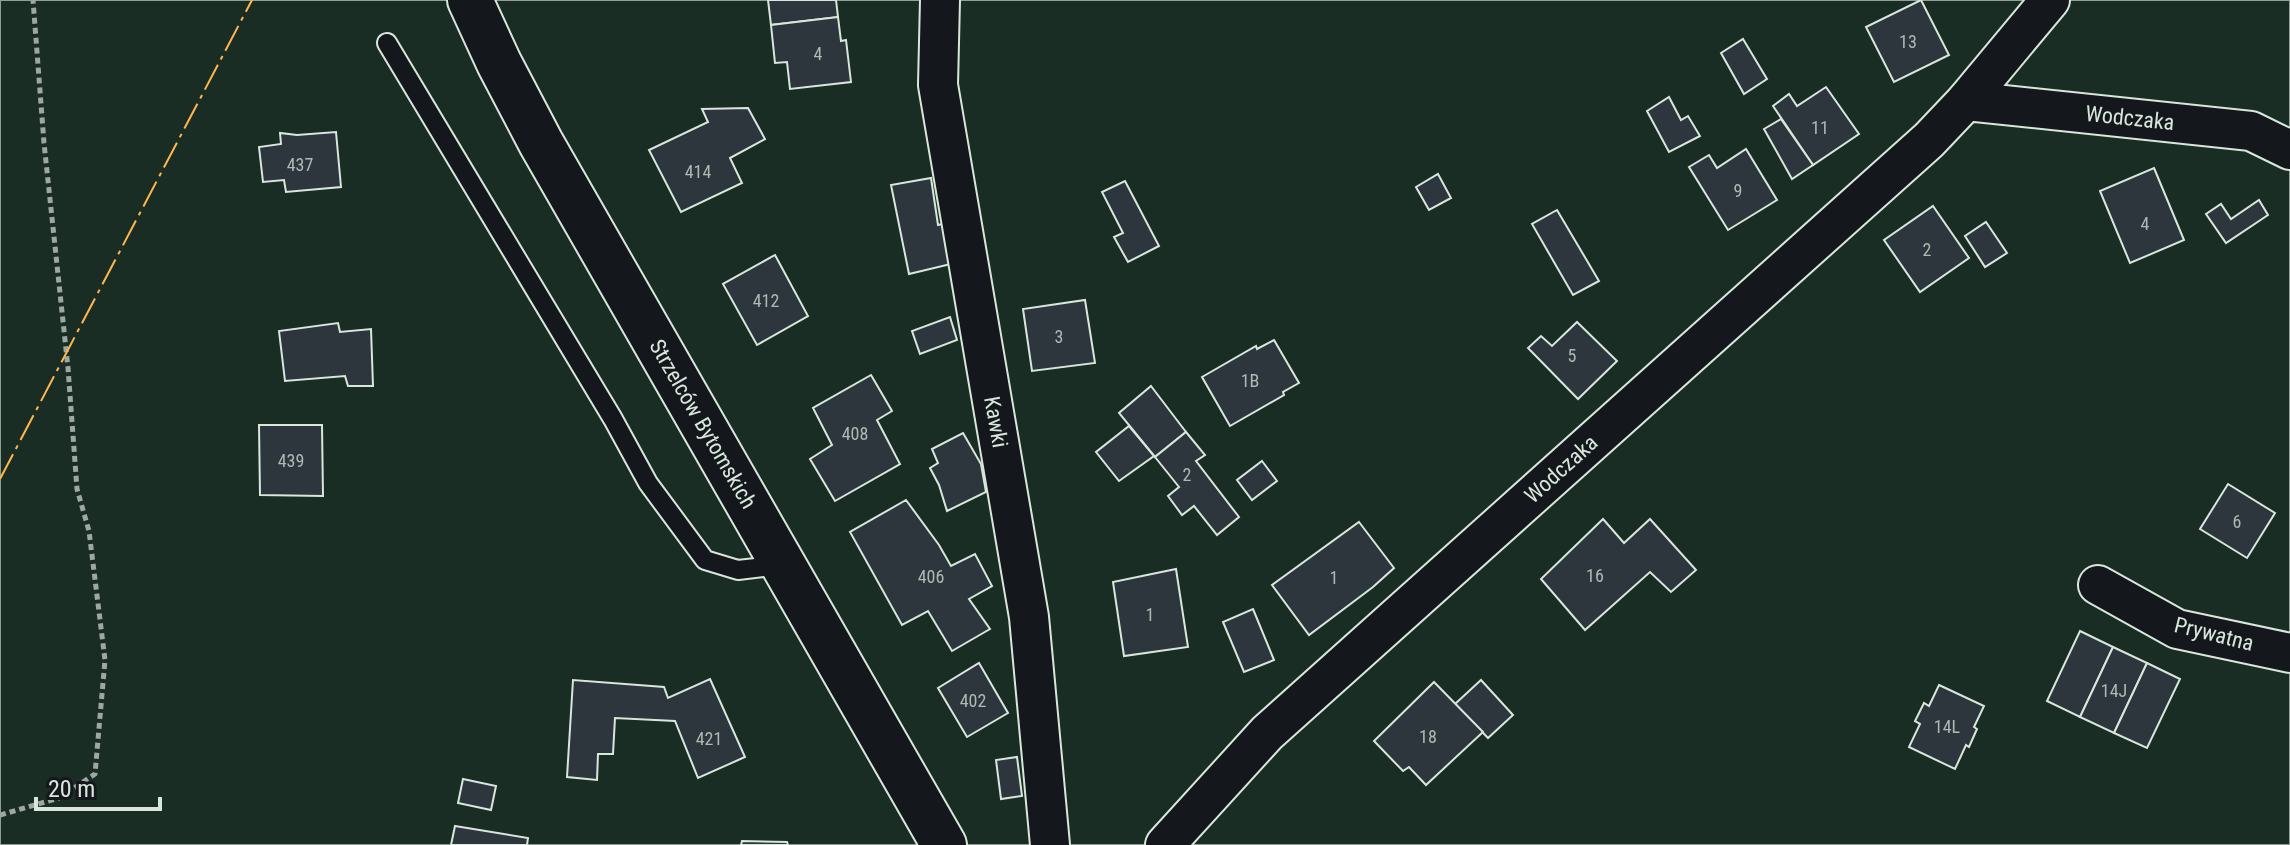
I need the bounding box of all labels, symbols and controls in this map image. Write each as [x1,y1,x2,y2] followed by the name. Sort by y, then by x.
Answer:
[1899,31,1917,52] house number: 13
[814,43,823,64] house number: 4
[2084,101,2176,135] street label: Wodczaka
[1811,117,1829,138] house number: 11
[287,154,313,175] house number: 437
[685,161,711,182] house number: 414
[1734,180,1742,201] house number: 9
[2141,213,2150,234] house number: 4
[1923,239,1932,260] house number: 2
[753,290,779,311] house number: 412
[1055,326,1063,347] house number: 3
[644,335,762,513] street label: Strzelców Bytomskich
[1568,345,1577,366] house number: 5
[1241,370,1259,391] house number: 1B
[979,394,1013,450] street label: Kawki
[842,423,868,444] house number: 408
[1519,430,1603,508] street label: Wodczaka
[278,450,304,471] house number: 439
[1183,464,1192,485] house number: 2
[2233,511,2241,532] house number: 6
[1586,565,1604,586] house number: 16
[918,566,944,587] house number: 406
[1330,567,1338,588] house number: 1
[1146,604,1154,625] house number: 1
[2172,612,2256,656] street label: Prywatna
[2101,680,2127,701] house number: 14J
[960,690,986,711] house number: 402
[1934,716,1961,737] house number: 14L
[1419,726,1437,747] house number: 18
[696,728,722,749] house number: 421
[36,761,160,811] scale bar
[48,775,95,803] text: 20 m

